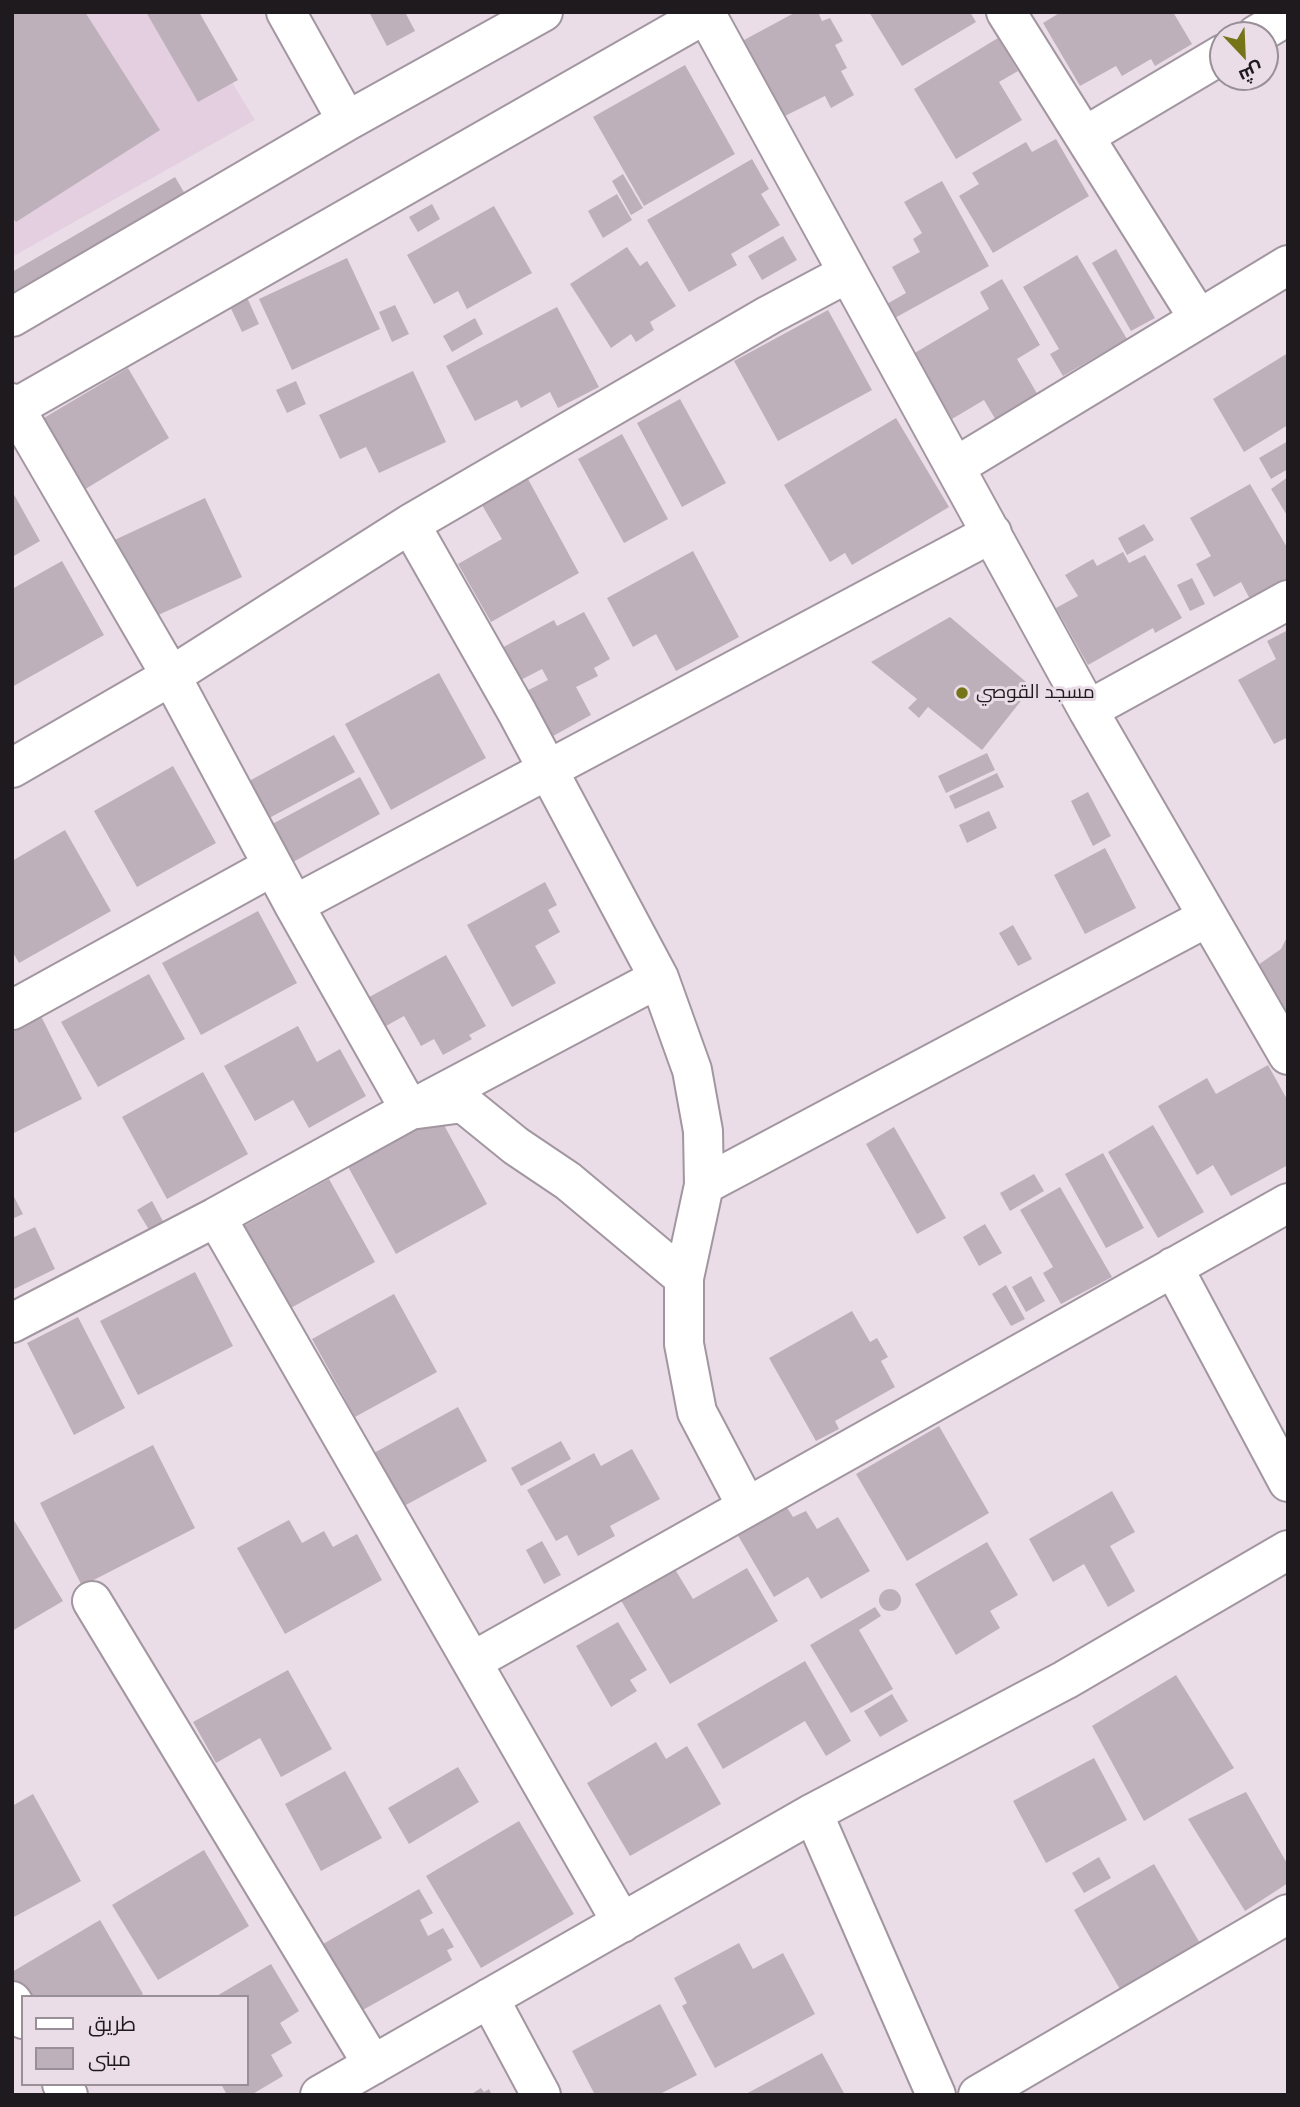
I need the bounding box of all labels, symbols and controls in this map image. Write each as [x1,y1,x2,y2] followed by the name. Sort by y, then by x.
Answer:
[1209,21,1279,91] north arrow
[1235,57,1268,90] text: ش
[976,682,1095,704] place label: مسجد القوصي
[954,685,970,701] marker: مسجد القوصي
[21,1995,248,2086] legend
[88,2009,136,2037] text: طريق
[88,2044,131,2072] text: مبنى

